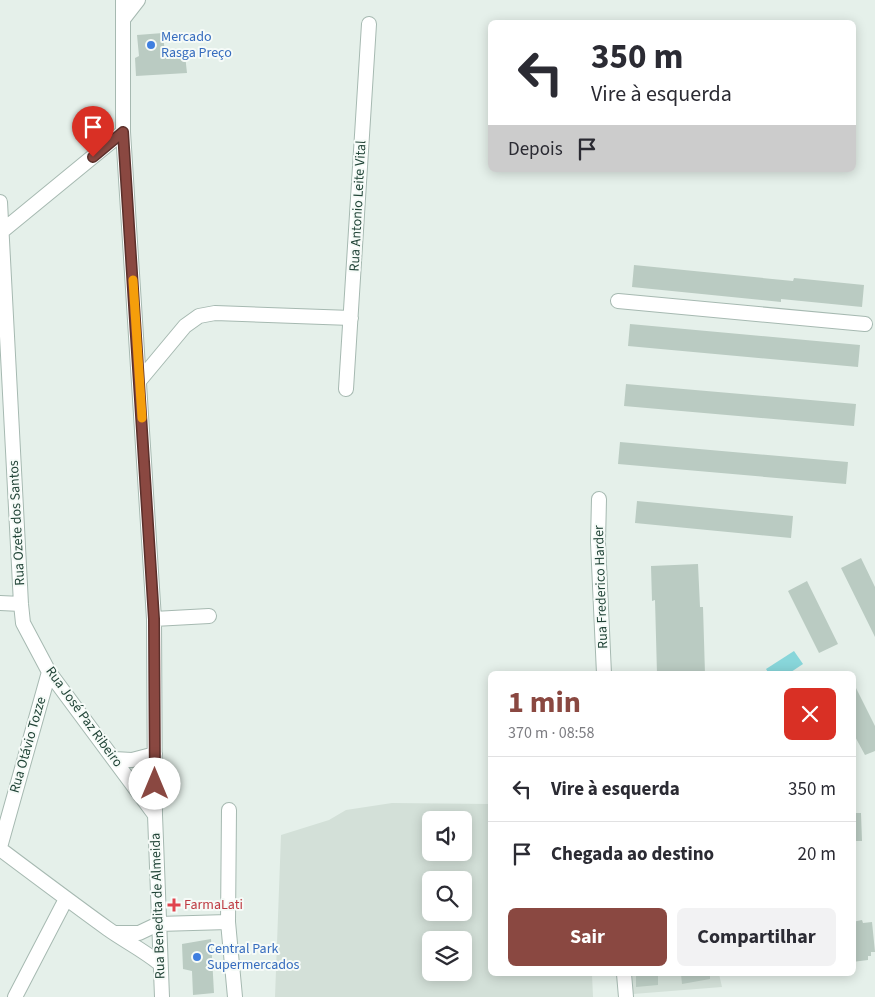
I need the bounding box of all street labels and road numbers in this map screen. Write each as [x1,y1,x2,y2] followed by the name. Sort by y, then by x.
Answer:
[345,139,371,272] street label: Rua Antonio Leite Vital
[4,460,30,586] street label: Rua Ozete dos Santos
[589,525,613,649] street label: Rua Frederico Harder
[41,662,127,772] street label: Rua José Paz Ribeiro
[5,694,51,796] street label: Rua Otávio Tozze
[145,833,171,979] street label: Rua Benedita de Almeida

